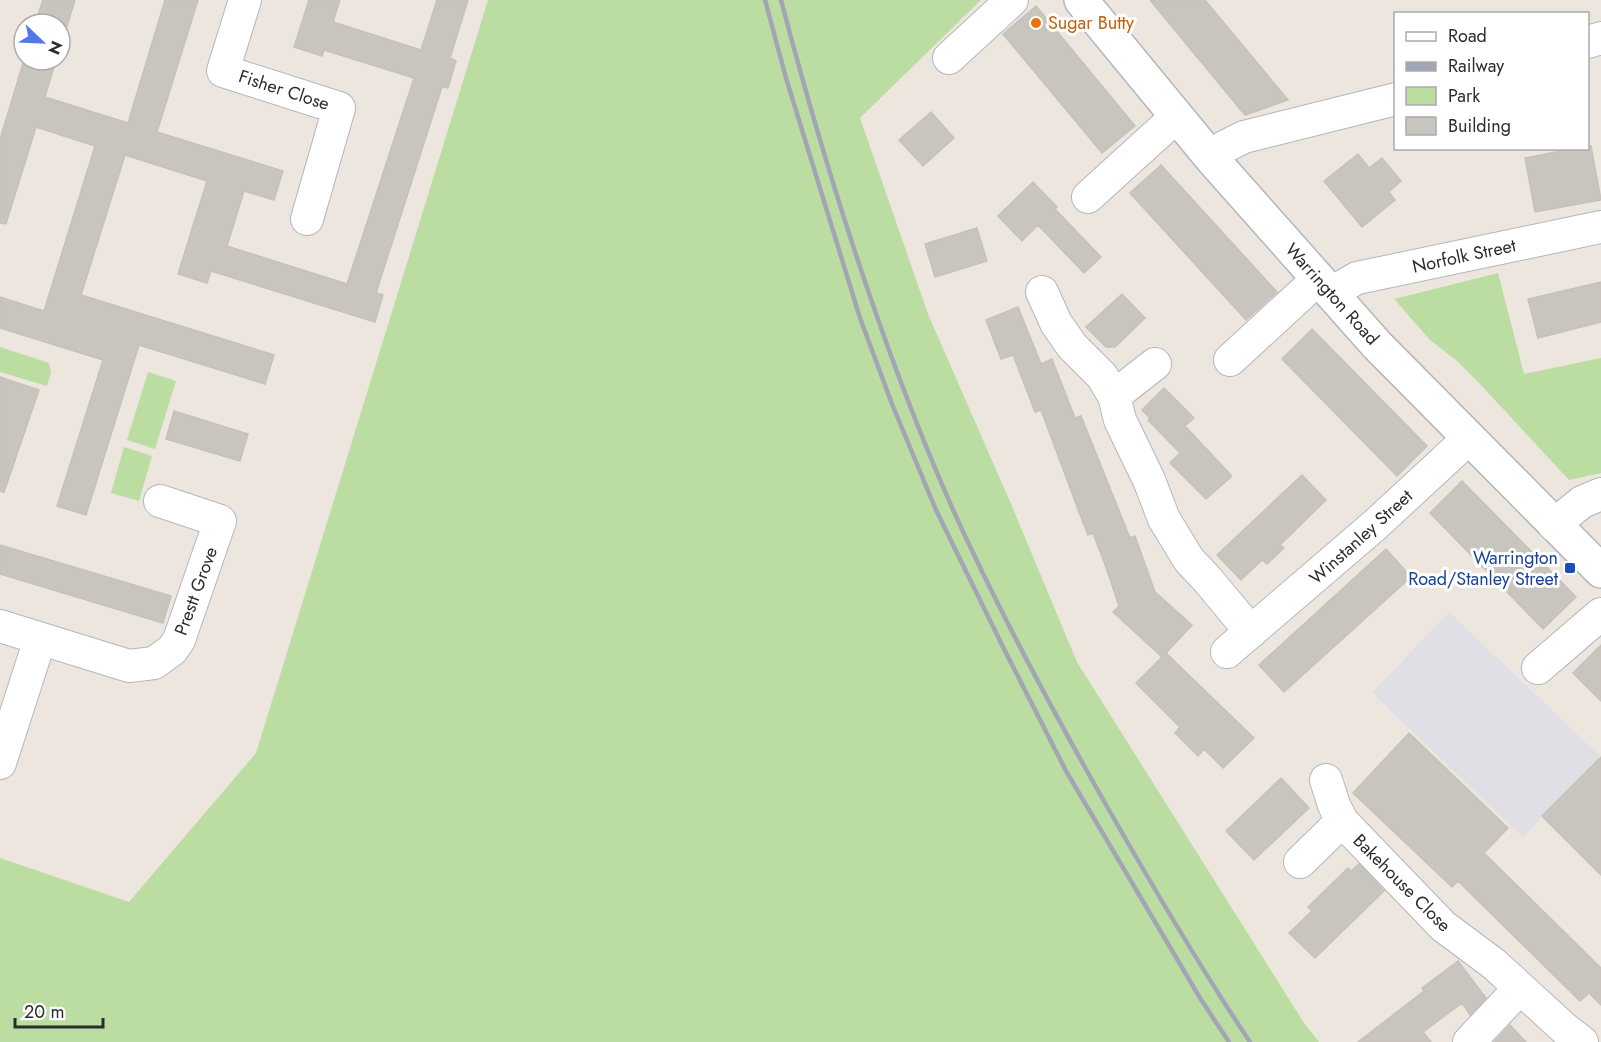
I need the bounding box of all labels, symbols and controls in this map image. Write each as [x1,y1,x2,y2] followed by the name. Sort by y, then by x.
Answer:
[1048,10,1134,36] place label: Sugar Butty
[12,12,72,72] north arrow
[1394,12,1589,150] legend
[1029,16,1043,30] marker: Sugar Butty
[1448,23,1487,49] text: Road
[42,37,68,58] text: N
[1448,53,1504,79] text: Railway
[235,63,333,117] street label: Fisher Close
[1448,83,1480,109] text: Park
[1448,113,1511,139] text: Building
[1410,232,1519,280] street label: Norfolk Street
[1279,237,1385,351] street label: Warrington Road
[1304,483,1419,591] street label: Winstanley Street
[168,543,224,639] street label: Prestt Grove
[1408,545,1559,592] place label: Warrington Road/Stanley Street
[1563,561,1577,575] marker: Warrington Road/Stanley Street
[1347,828,1457,938] street label: Bakehouse Close
[15,991,104,1029] scale bar
[24,999,64,1025] text: 20 m

